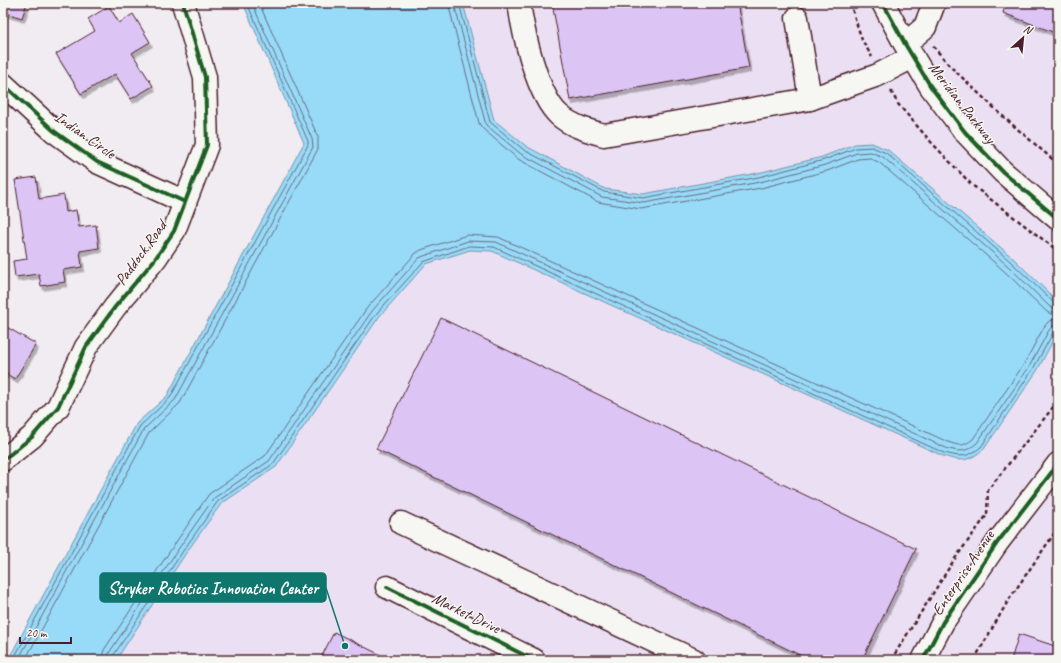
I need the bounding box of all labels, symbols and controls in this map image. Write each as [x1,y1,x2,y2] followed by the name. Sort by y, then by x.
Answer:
[1003,18,1043,58] north arrow
[1021,21,1036,38] text: N
[924,58,1001,149] street label: Meridian Parkway
[51,107,121,164] street label: Indian Circle
[111,215,173,289] street label: Paddock Road
[927,525,1000,619] street label: Enterprise Avenue
[100,573,326,602] callout: Stryker Robotics Innovation Center
[108,578,320,599] text: Stryker Robotics Innovation Center
[429,588,505,639] street label: Market Drive
[20,619,71,645] scale bar
[26,625,48,641] text: 20 m

